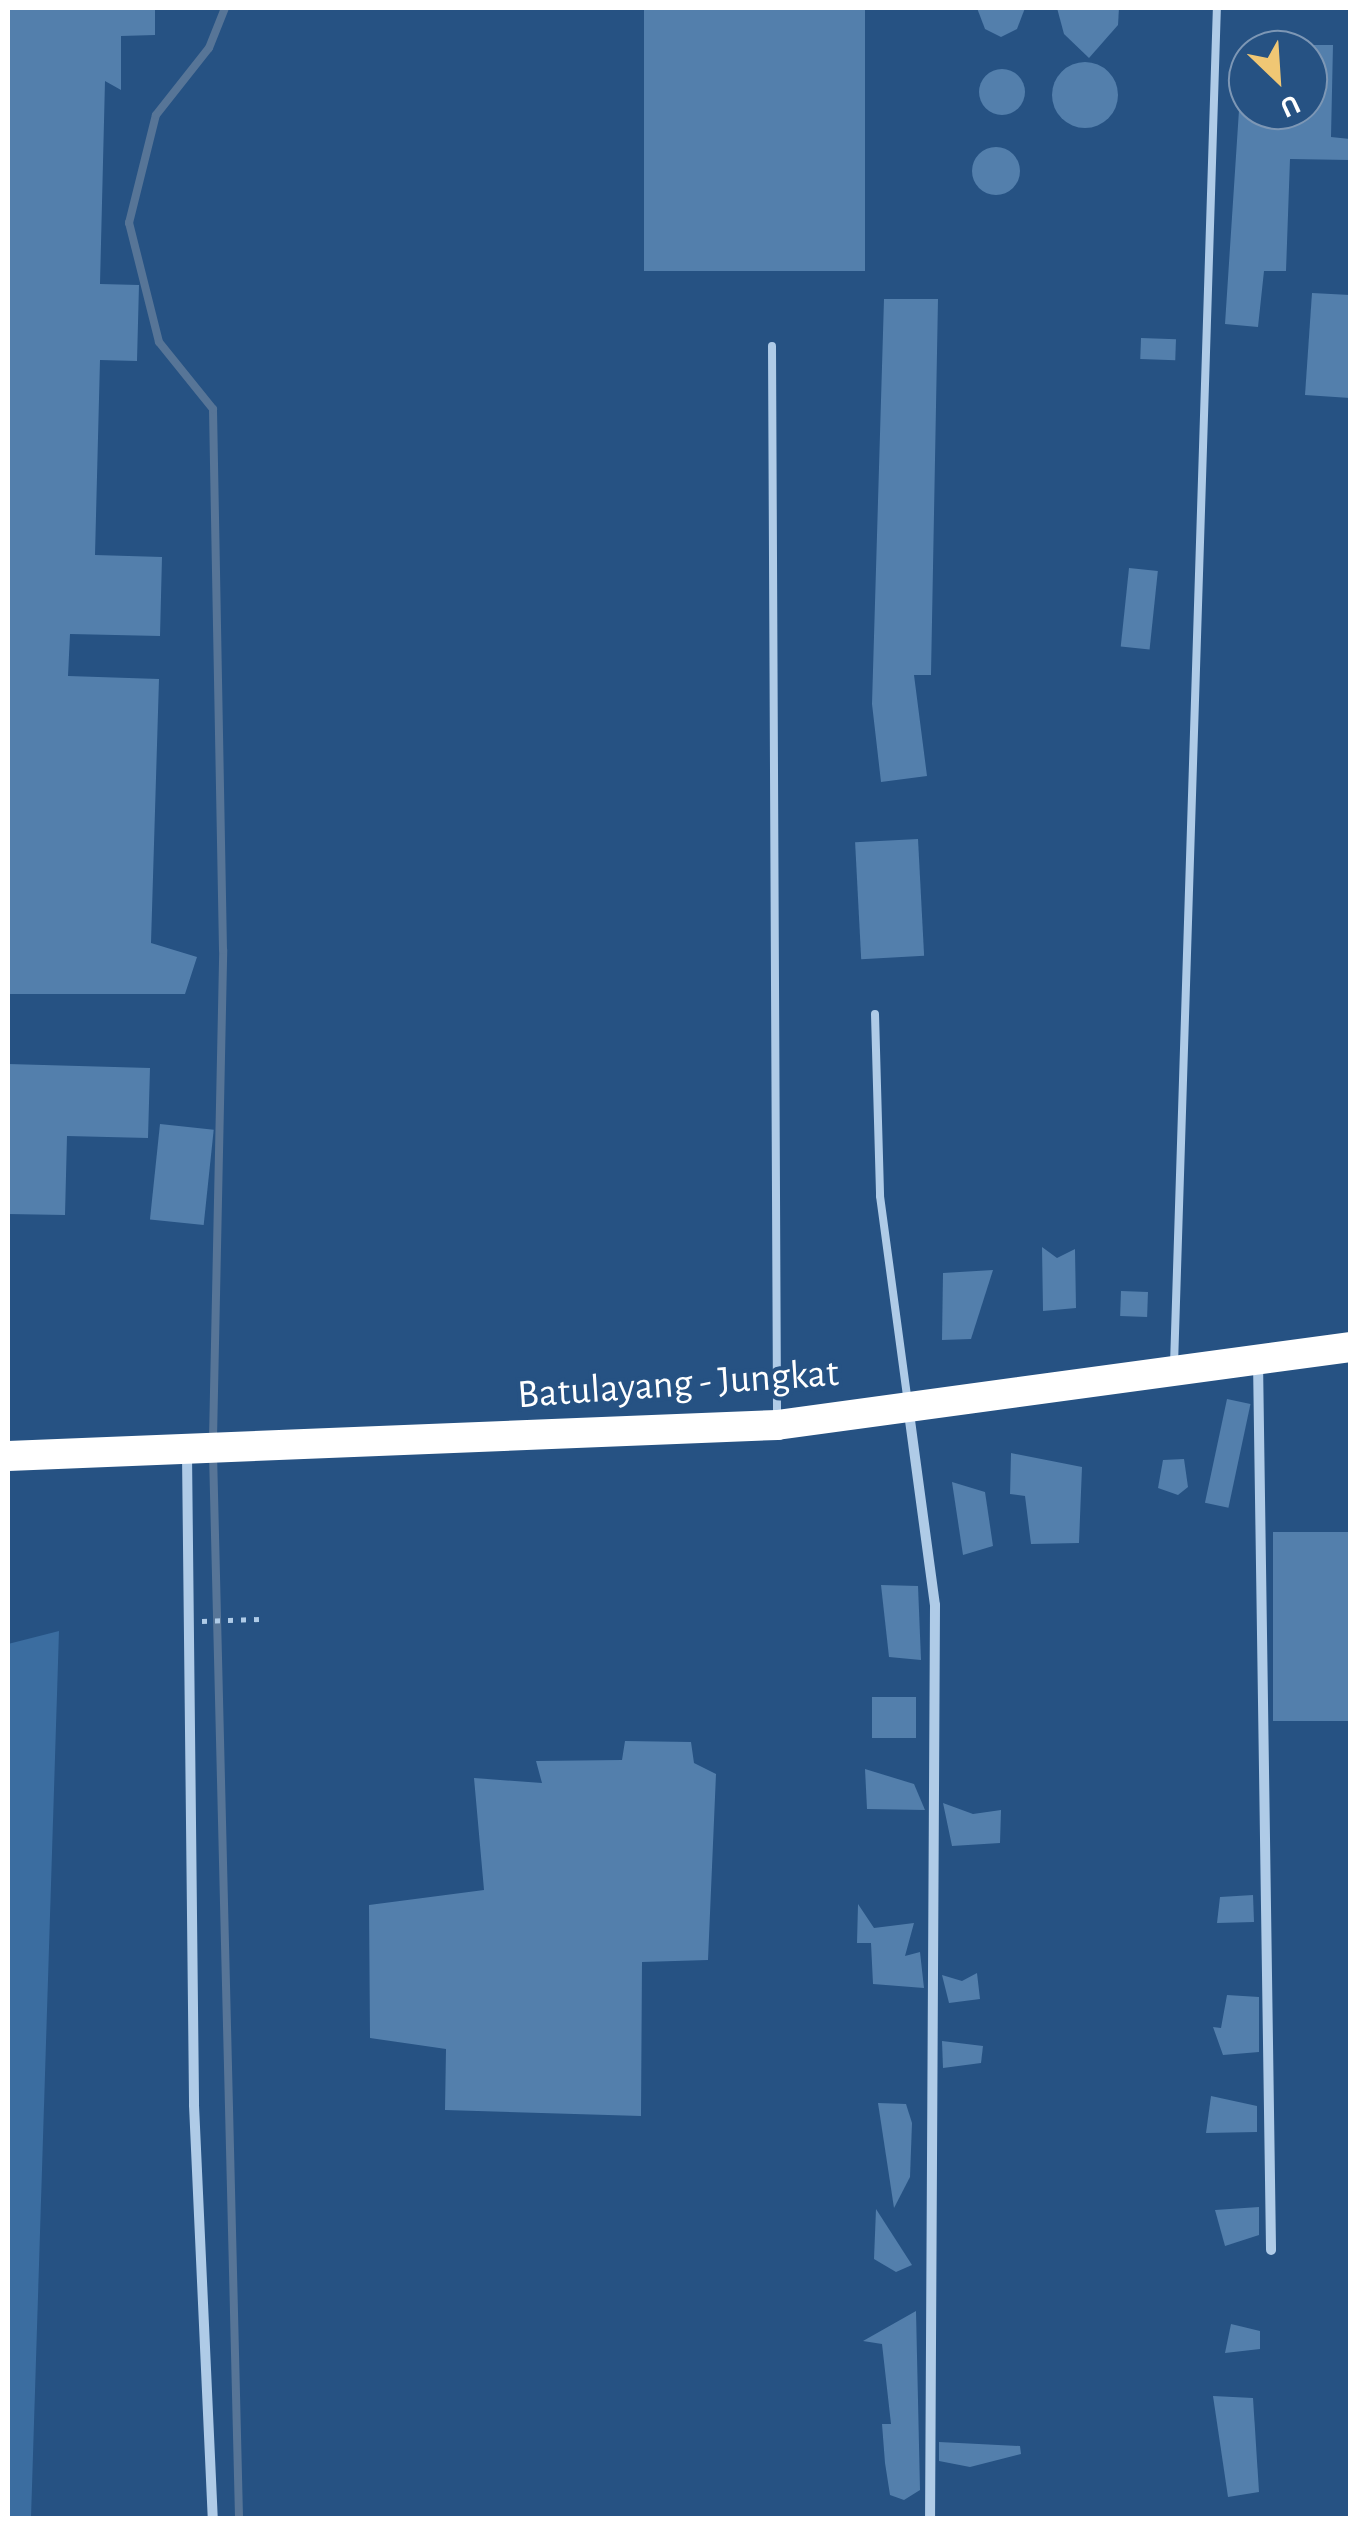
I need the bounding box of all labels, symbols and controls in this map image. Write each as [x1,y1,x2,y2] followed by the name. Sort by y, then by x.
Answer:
[1228,30,1328,130] north arrow
[1276,89,1304,122] text: U
[516,1349,840,1419] street label: Batulayang - Jungkat

